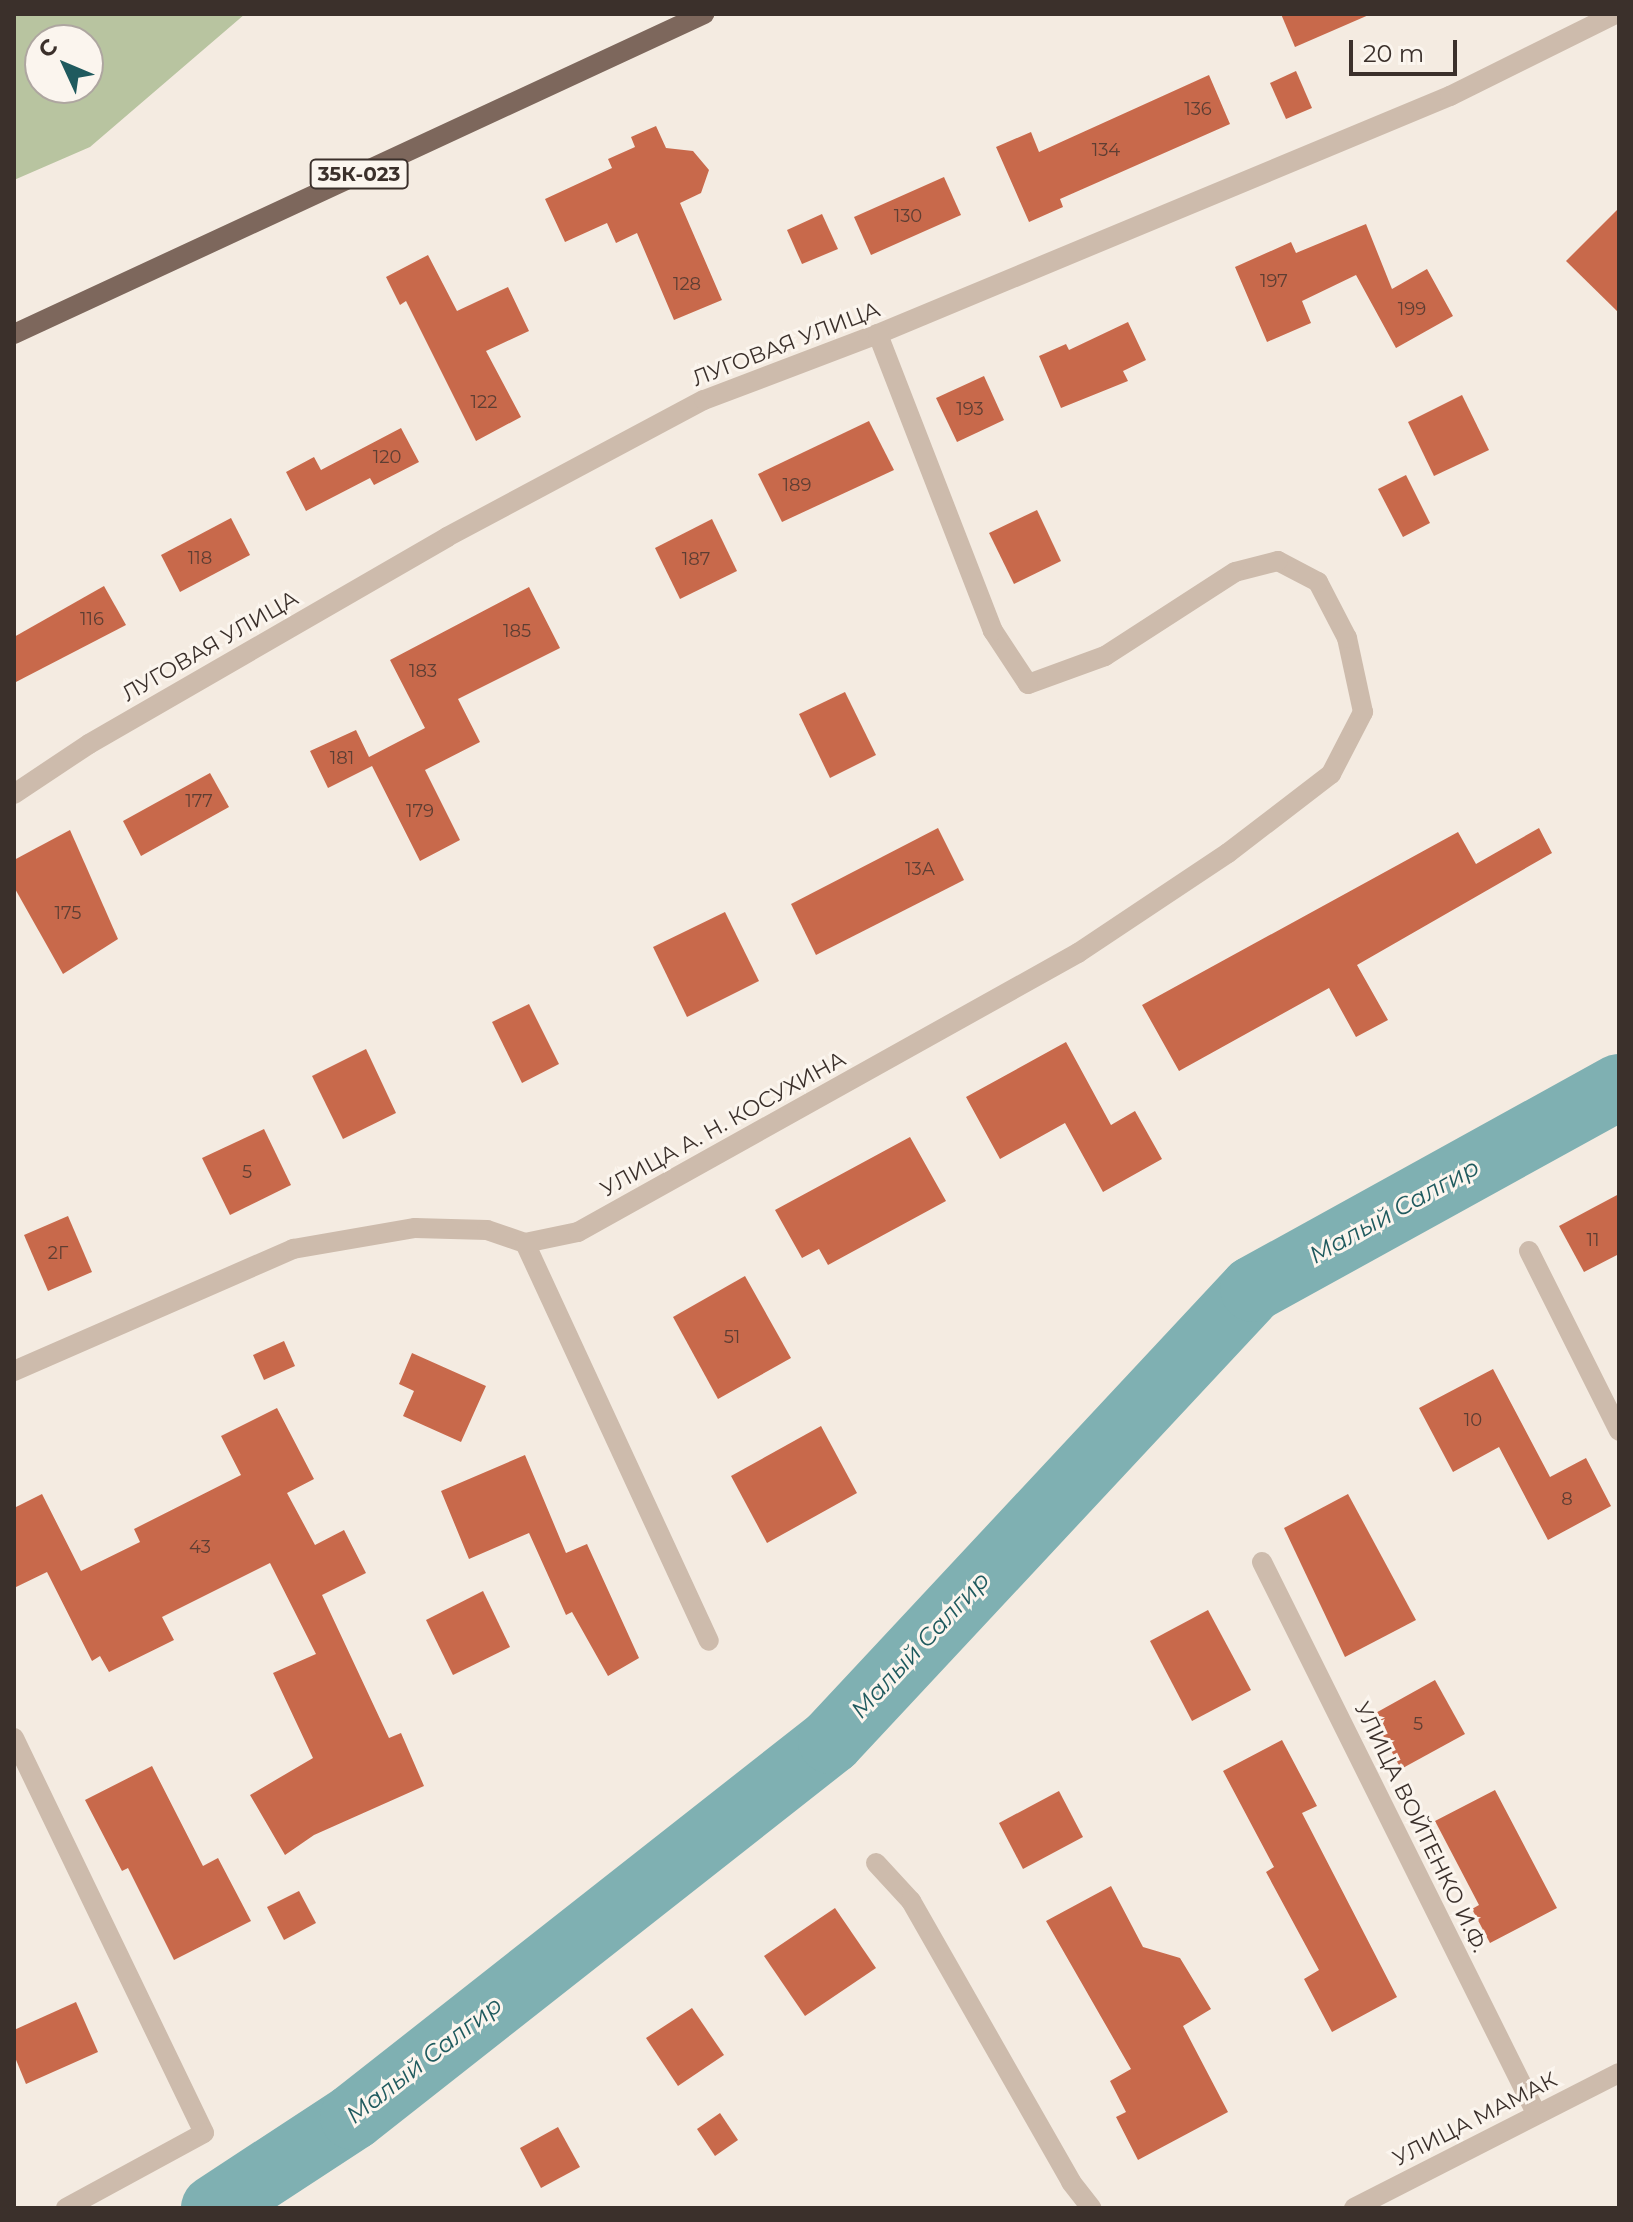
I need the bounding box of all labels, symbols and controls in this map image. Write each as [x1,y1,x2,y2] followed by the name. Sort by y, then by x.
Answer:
[24,24,104,104] north arrow
[1353,24,1461,74] scale bar
[33,33,63,64] text: С
[1363,39,1424,68] text: 20 m
[1184,98,1212,120] house number: 136
[1092,139,1120,161] house number: 134
[309,158,409,190] road number: 35К-023
[894,205,922,227] house number: 130
[1260,270,1288,292] house number: 197
[673,273,701,295] house number: 128
[688,296,884,392] street label: ЛУГОВАЯ УЛИЦА
[1398,298,1426,320] house number: 199
[471,391,497,413] house number: 122
[956,398,984,420] house number: 193
[373,446,401,468] house number: 120
[783,474,811,496] house number: 189
[188,547,212,569] house number: 118
[682,548,710,570] house number: 187
[117,585,303,707] street label: ЛУГОВАЯ УЛИЦА
[80,608,104,630] house number: 116
[503,620,531,642] house number: 185
[409,660,437,682] house number: 183
[330,747,354,769] house number: 181
[185,790,213,812] house number: 177
[406,800,434,822] house number: 179
[905,858,935,880] house number: 13А
[55,902,81,924] house number: 175
[596,1046,850,1202] street label: УЛИЦА А. Н. КОСУХИНА
[1304,1152,1484,1270] water label: Малый Салгир
[242,1161,252,1183] house number: 5
[1587,1229,1599,1251] house number: 11
[48,1242,68,1264] house number: 2Г
[724,1326,740,1348] house number: 51
[1464,1409,1482,1431] house number: 10
[1561,1488,1573,1510] house number: 8
[189,1536,211,1558] house number: 43
[845,1566,995,1724] water label: Малый Салгир
[1349,1698,1493,1956] street label: УЛИЦА ВОЙТЕНКО И.Ф.
[1413,1713,1423,1735] house number: 5
[340,1990,508,2130] water label: Малый Салгир
[1388,2066,1562,2172] street label: УЛИЦА МАМАК

